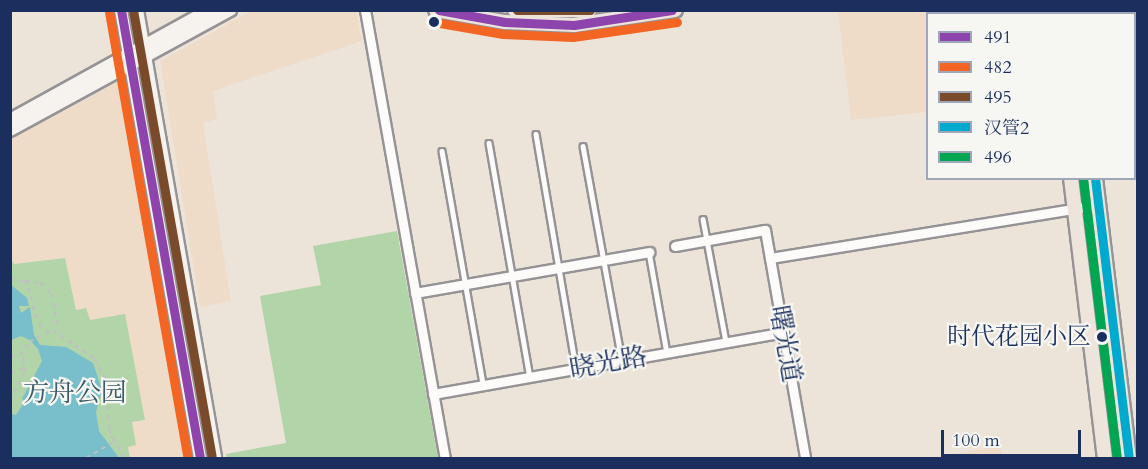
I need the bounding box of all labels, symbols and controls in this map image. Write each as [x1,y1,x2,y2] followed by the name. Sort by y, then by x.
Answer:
[926,12,1136,180] legend
[428,16,440,28] unlabelled marker
[984,25,1012,50] text: 491
[984,55,1012,80] text: 482
[984,85,1012,110] text: 495
[984,116,1029,141] text: 汉管2
[984,145,1012,170] text: 496
[763,303,807,385] street label: 曙光道
[947,323,1091,351] place label: 时代花园小区
[1096,331,1108,343] marker: 时代花园小区
[567,341,649,385] street label: 晓光路
[23,377,127,409] park label: 方舟公园
[944,418,1084,456] scale bar
[952,428,1000,453] text: 100 m

